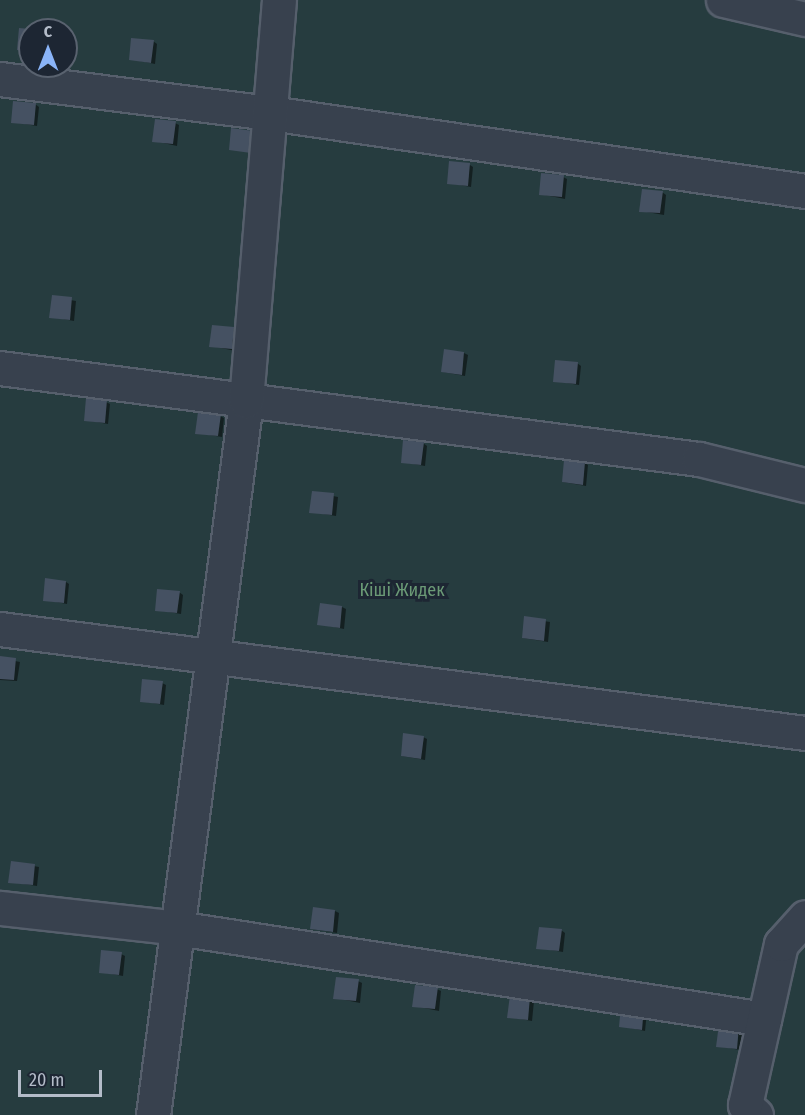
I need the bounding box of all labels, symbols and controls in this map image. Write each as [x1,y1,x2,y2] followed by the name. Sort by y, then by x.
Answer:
[18,18,78,78] north arrow
[44,22,52,41] text: С
[359,579,445,601] park label: Кіші Жидек
[21,1058,105,1096] scale bar
[29,1069,64,1091] text: 20 m

